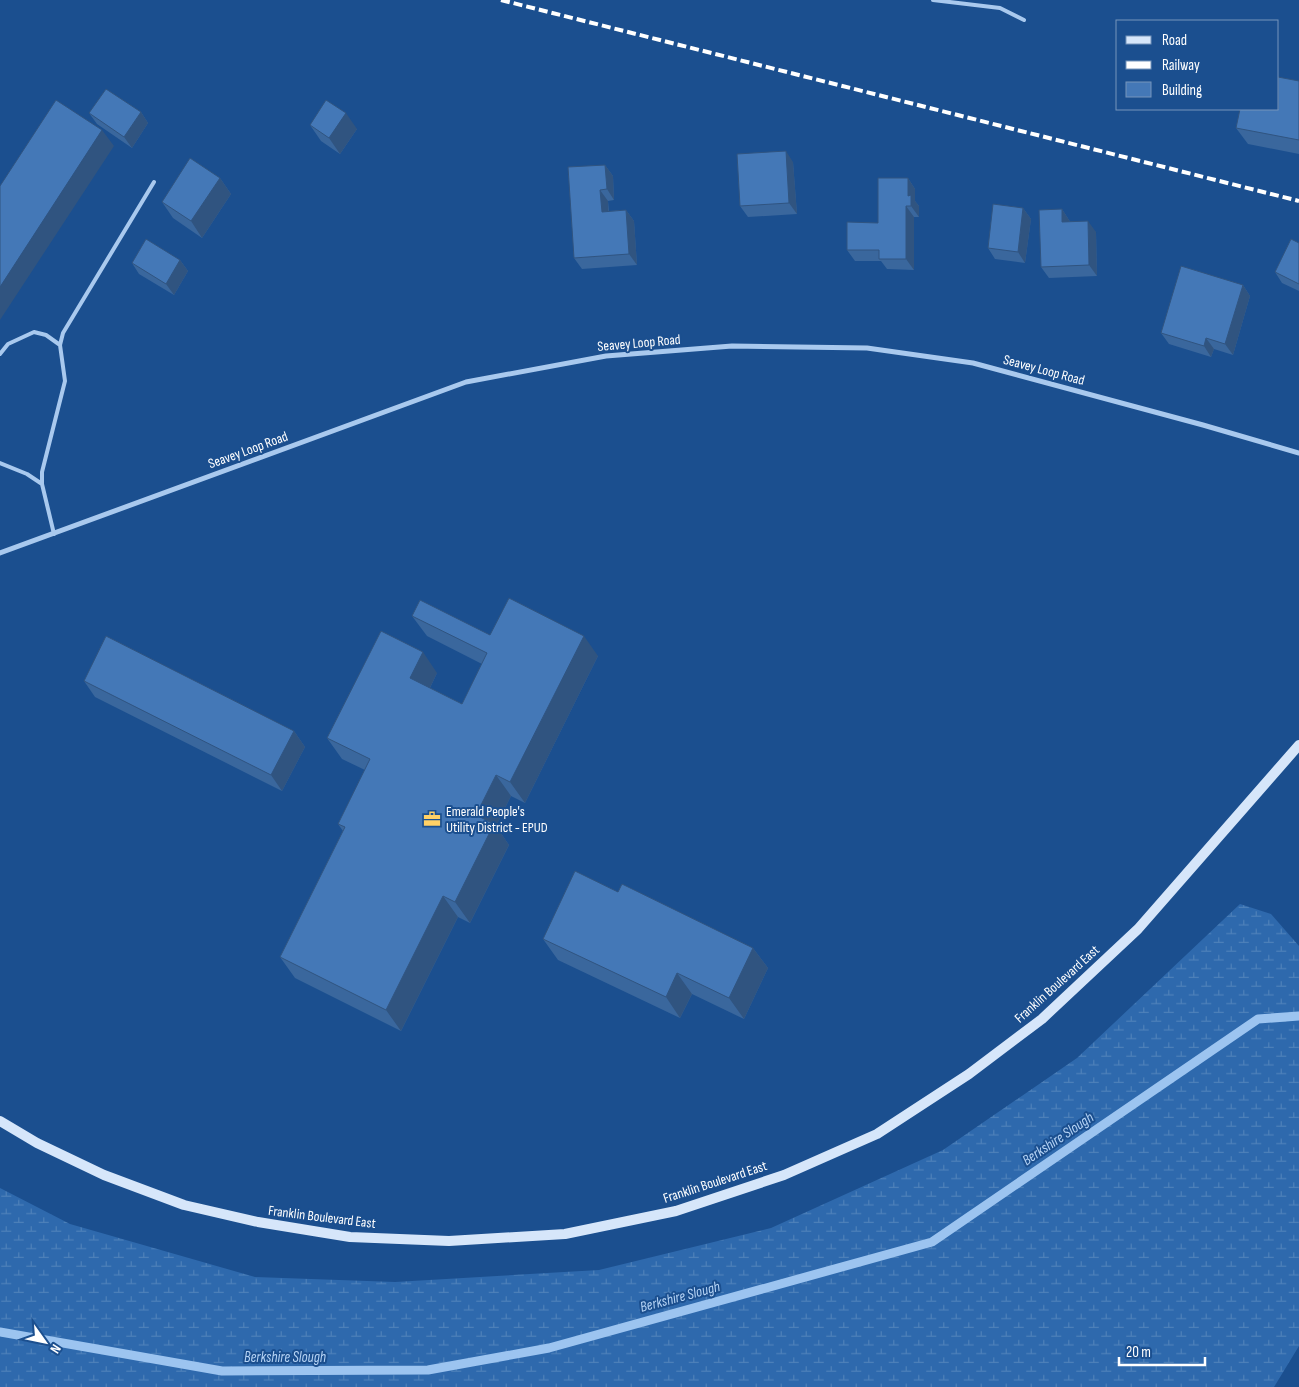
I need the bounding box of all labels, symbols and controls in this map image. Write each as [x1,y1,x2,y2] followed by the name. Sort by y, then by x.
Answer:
[1116,20,1279,110] legend
[1162,31,1187,50] text: Road
[1162,56,1200,75] text: Railway
[1162,81,1202,100] text: Building
[597,331,681,355] street label: Seavey Loop Road
[1002,351,1087,389] street label: Seavey Loop Road
[206,428,290,472] street label: Seavey Loop Road
[446,803,548,836] place label: Emerald People's Utility District - EPUD
[422,809,442,829] office icon: Emerald People's Utility District - EPUD
[1011,941,1103,1027] street label: Franklin Boulevard East
[1019,1108,1097,1170] water label: Berkshire Slough
[661,1157,769,1207] street label: Franklin Boulevard East
[267,1202,377,1232] street label: Franklin Boulevard East
[638,1277,722,1317] water label: Berkshire Slough
[20,1317,70,1367] north arrow
[1119,1334,1205,1366] scale bar
[46,1341,65,1357] text: N
[1126,1343,1151,1362] text: 20 m
[244,1348,326,1367] water label: Berkshire Slough

